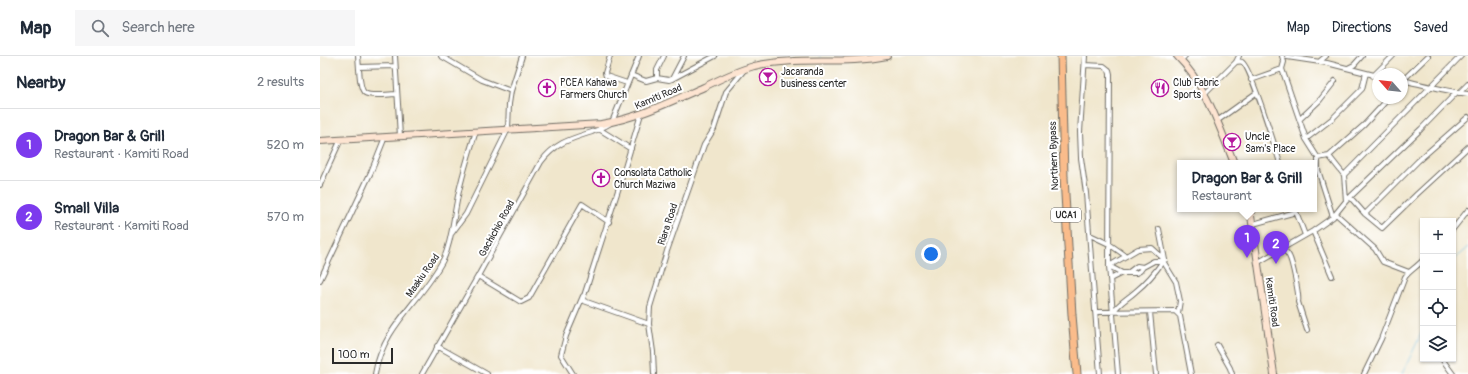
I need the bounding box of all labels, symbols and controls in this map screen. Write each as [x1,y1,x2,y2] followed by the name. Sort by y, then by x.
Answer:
[75,10,355,46] search box
[20,16,51,40] text: Map
[89,17,111,39] icon: search
[121,18,195,37] text: Search here
[1287,19,1310,36] text: Map
[1332,19,1391,36] text: Directions
[1413,19,1448,36] text: Saved
[781,66,847,90] place label: Jacaranda business center
[758,67,778,87] bar icon: Jacaranda business center
[1372,68,1408,104] north arrow
[16,72,65,93] text: Nearby
[257,74,304,90] text: 2 results
[560,77,627,101] place label: PCEA Kahawa Farmers Church
[1173,77,1219,101] place label: Club Fabric Sports
[537,78,557,98] church icon: PCEA Kahawa Farmers Church
[1150,78,1170,98] restaurant icon: Club Fabric Sports
[633,82,684,112] street label: Kamiti Road
[1047,121,1061,191] street label: Northern Bypass
[54,127,165,146] text: Dragon Bar & Grill
[1245,131,1296,155] place label: Uncle Sam's Place
[1222,132,1242,152] bar icon: Uncle Sam's Place
[26,137,32,153] text: 1
[266,137,304,153] text: 520 m
[54,146,189,162] text: Restaurant · Kamiti Road
[1177,160,1317,212] popup
[614,167,692,191] place label: Consolata Catholic Church Maziwa
[591,168,611,188] church icon: Consolata Catholic Church Maziwa
[1192,169,1302,188] text: Dragon Bar & Grill
[1192,188,1252,204] text: Restaurant
[476,198,517,259] street label: Gachichio Road
[54,199,119,218] text: Small Villa
[656,202,680,247] street label: Riara Road
[1051,208,1081,222] road number: UCA1
[25,209,33,225] text: 2
[267,209,304,225] text: 570 m
[54,218,189,234] text: Restaurant · Kamiti Road
[1420,218,1456,362] map controls
[1420,218,1456,254] button: +
[1234,225,1260,258] pin: 1
[1263,231,1289,264] pin: 2
[921,244,941,264] your location
[403,251,442,300] street label: Maakiu Road
[1420,254,1456,290] button: −
[1263,277,1281,328] street label: Kamiti Road
[1420,290,1456,326] button: locate
[1420,326,1456,362] button: layers
[332,346,393,365] scale bar
[338,348,369,361] text: 100 m

